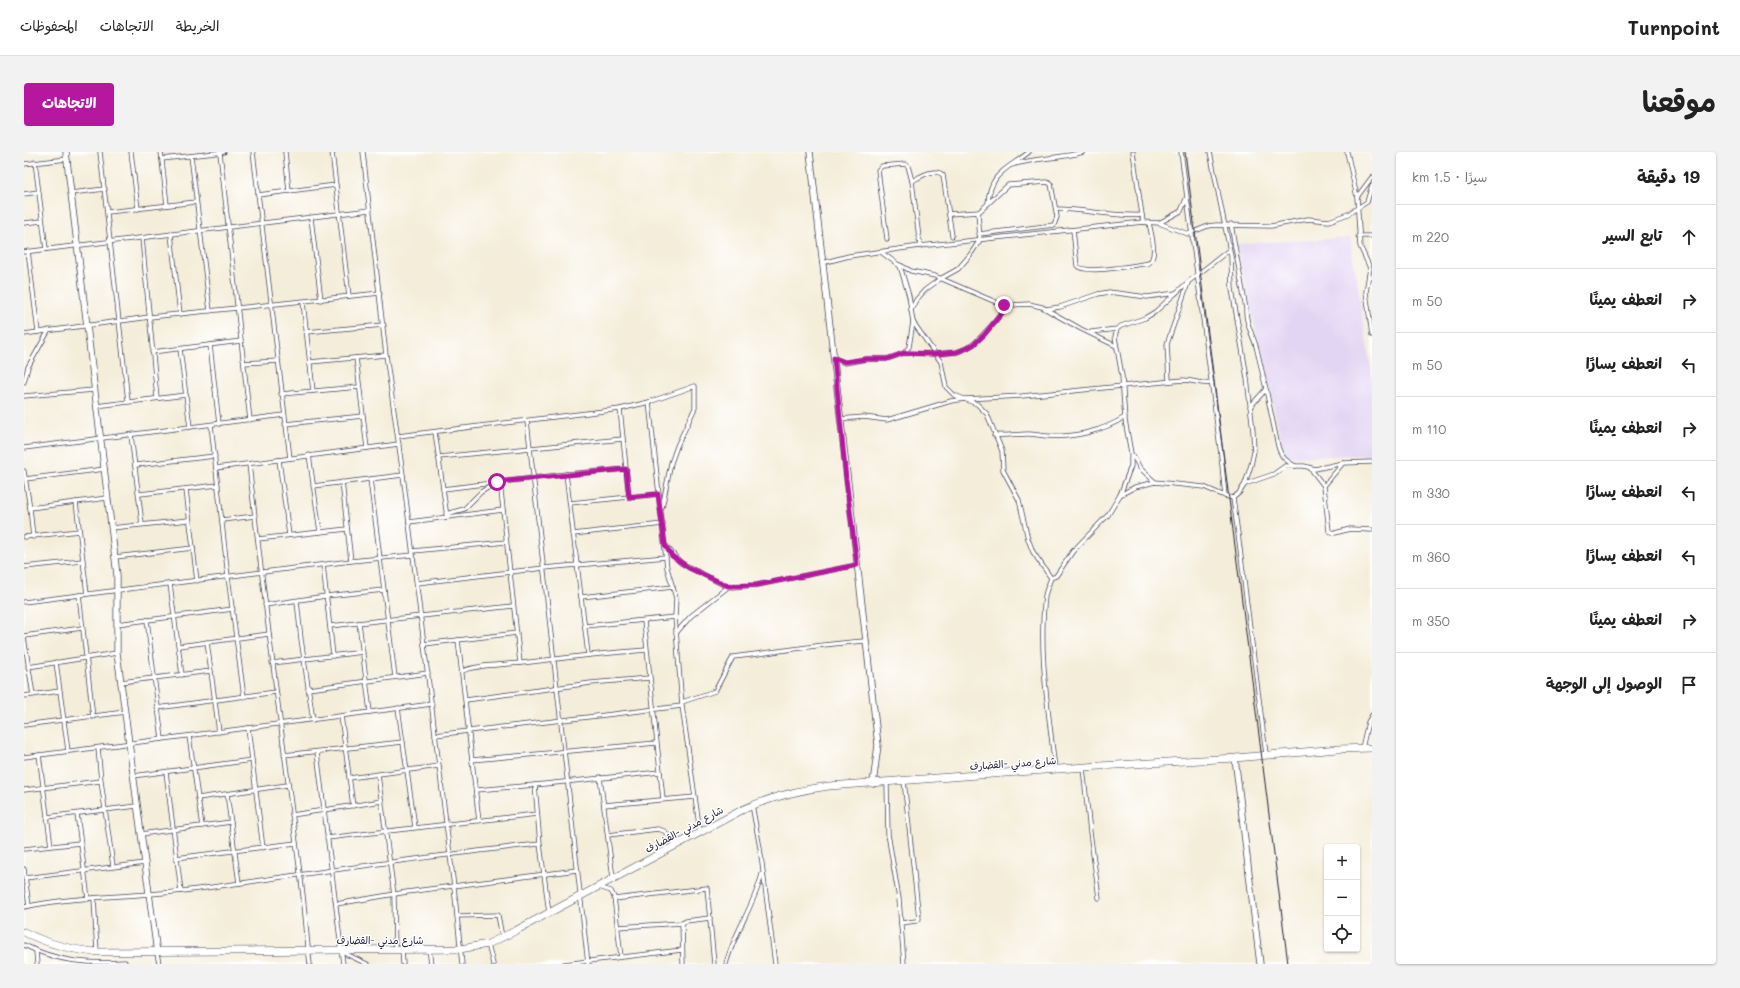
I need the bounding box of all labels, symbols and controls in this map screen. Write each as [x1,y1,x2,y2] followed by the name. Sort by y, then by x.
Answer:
[1628,15,1720,40] text: Turnpoint
[20,16,78,35] text: المحفوظات
[100,16,154,35] text: الاتجاهات
[176,16,219,35] text: الخريطة
[24,83,114,126] button: الاتجاهات
[1642,83,1716,119] text: موقعنا
[1637,165,1700,187] text: 19 دقيقة
[1412,168,1487,185] text: سيرًا · 1.5 km
[1603,225,1662,245] text: تابع السير
[1678,226,1700,248] icon: ahead
[1412,228,1449,245] text: 220 m
[1590,289,1662,309] text: انعطف يمينًا
[1678,290,1700,312] icon: right
[1412,292,1442,309] text: 50 m
[995,296,1013,314] route end
[1586,353,1662,373] text: انعطف يسارًا
[1678,354,1700,376] icon: left
[1412,356,1442,373] text: 50 m
[1590,417,1662,437] text: انعطف يمينًا
[1678,418,1700,440] icon: right
[1412,420,1446,437] text: 110 m
[488,473,506,491] route start
[1586,481,1662,501] text: انعطف يسارًا
[1678,482,1700,504] icon: left
[1412,484,1450,501] text: 330 m
[1586,545,1662,565] text: انعطف يسارًا
[1678,546,1700,568] icon: left
[1412,548,1450,565] text: 360 m
[1590,609,1662,629] text: انعطف يمينًا
[1678,610,1700,632] icon: right
[1412,612,1450,629] text: 350 m
[1546,673,1662,693] text: الوصول إلى الوجهة
[1678,674,1700,696] icon: arrive
[969,753,1057,776] street label: شارع مدني -القضارف
[642,802,727,858] street label: شارع مدني -القضارف
[1324,844,1360,952] map controls
[1324,844,1360,880] button: +
[1324,880,1360,916] button: −
[1324,916,1360,952] button: locate
[337,933,424,950] street label: شارع مدني -القضارف

